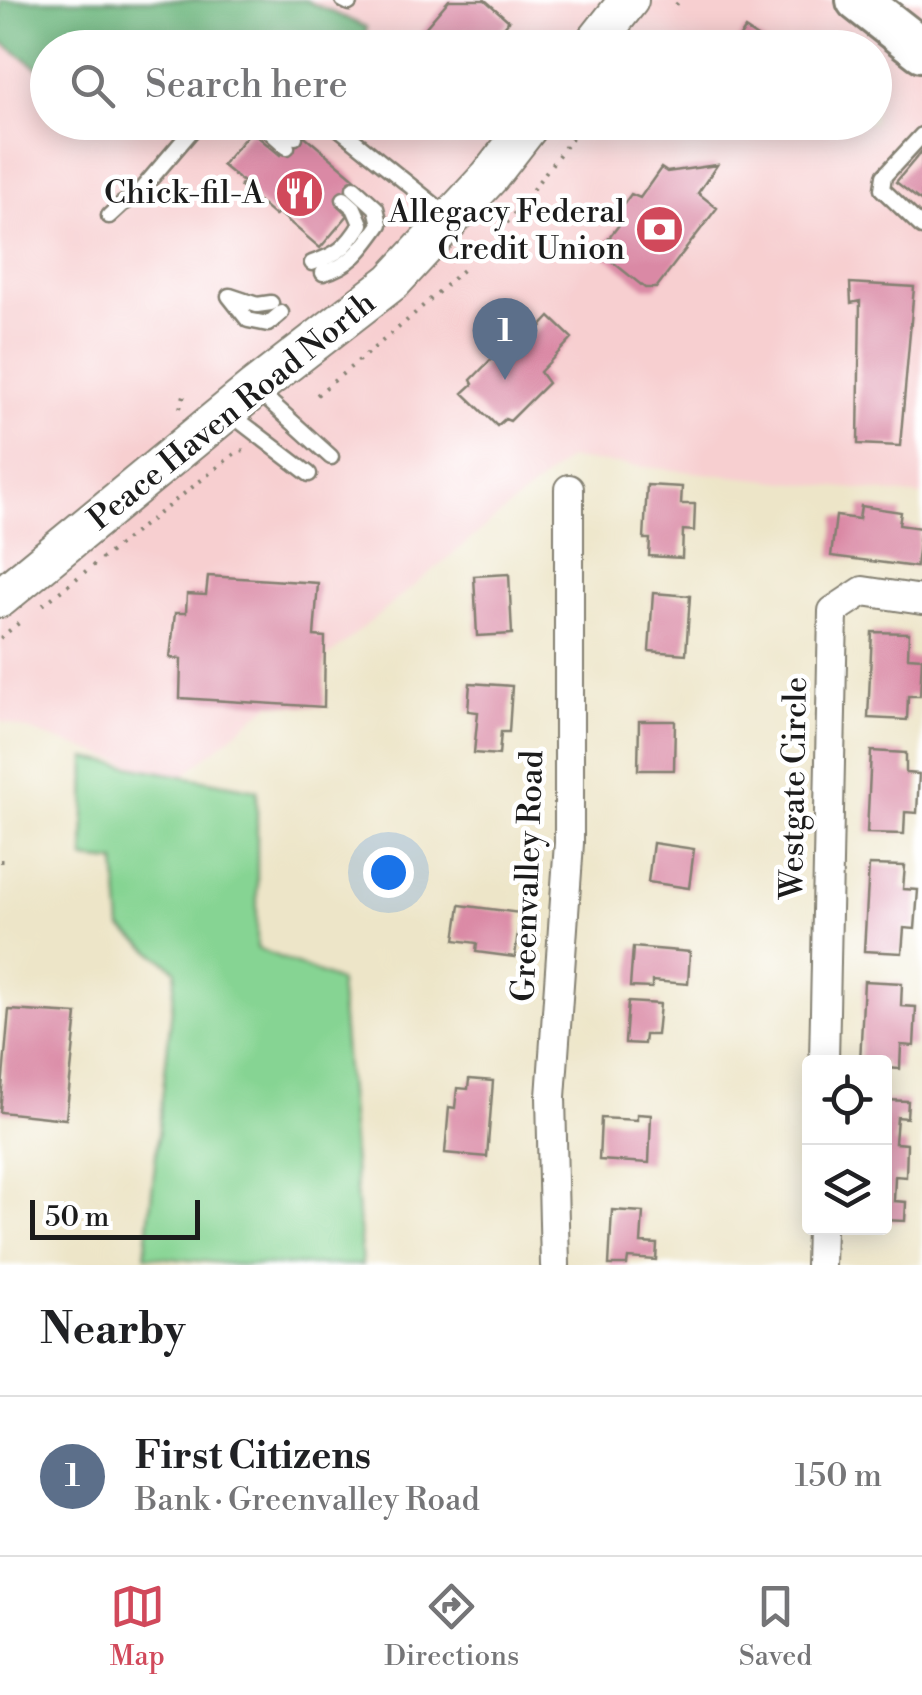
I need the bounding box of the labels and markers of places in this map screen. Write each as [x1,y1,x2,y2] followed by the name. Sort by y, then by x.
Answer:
[273,167,325,219] restaurant icon: Chick-fil-A
[104,173,265,213] place label: Chick-fil-A
[387,192,626,269] place label: Allegacy Federal Credit Union
[634,204,686,256] bank icon: Allegacy Federal Credit Union
[472,298,538,380] pin: 1

